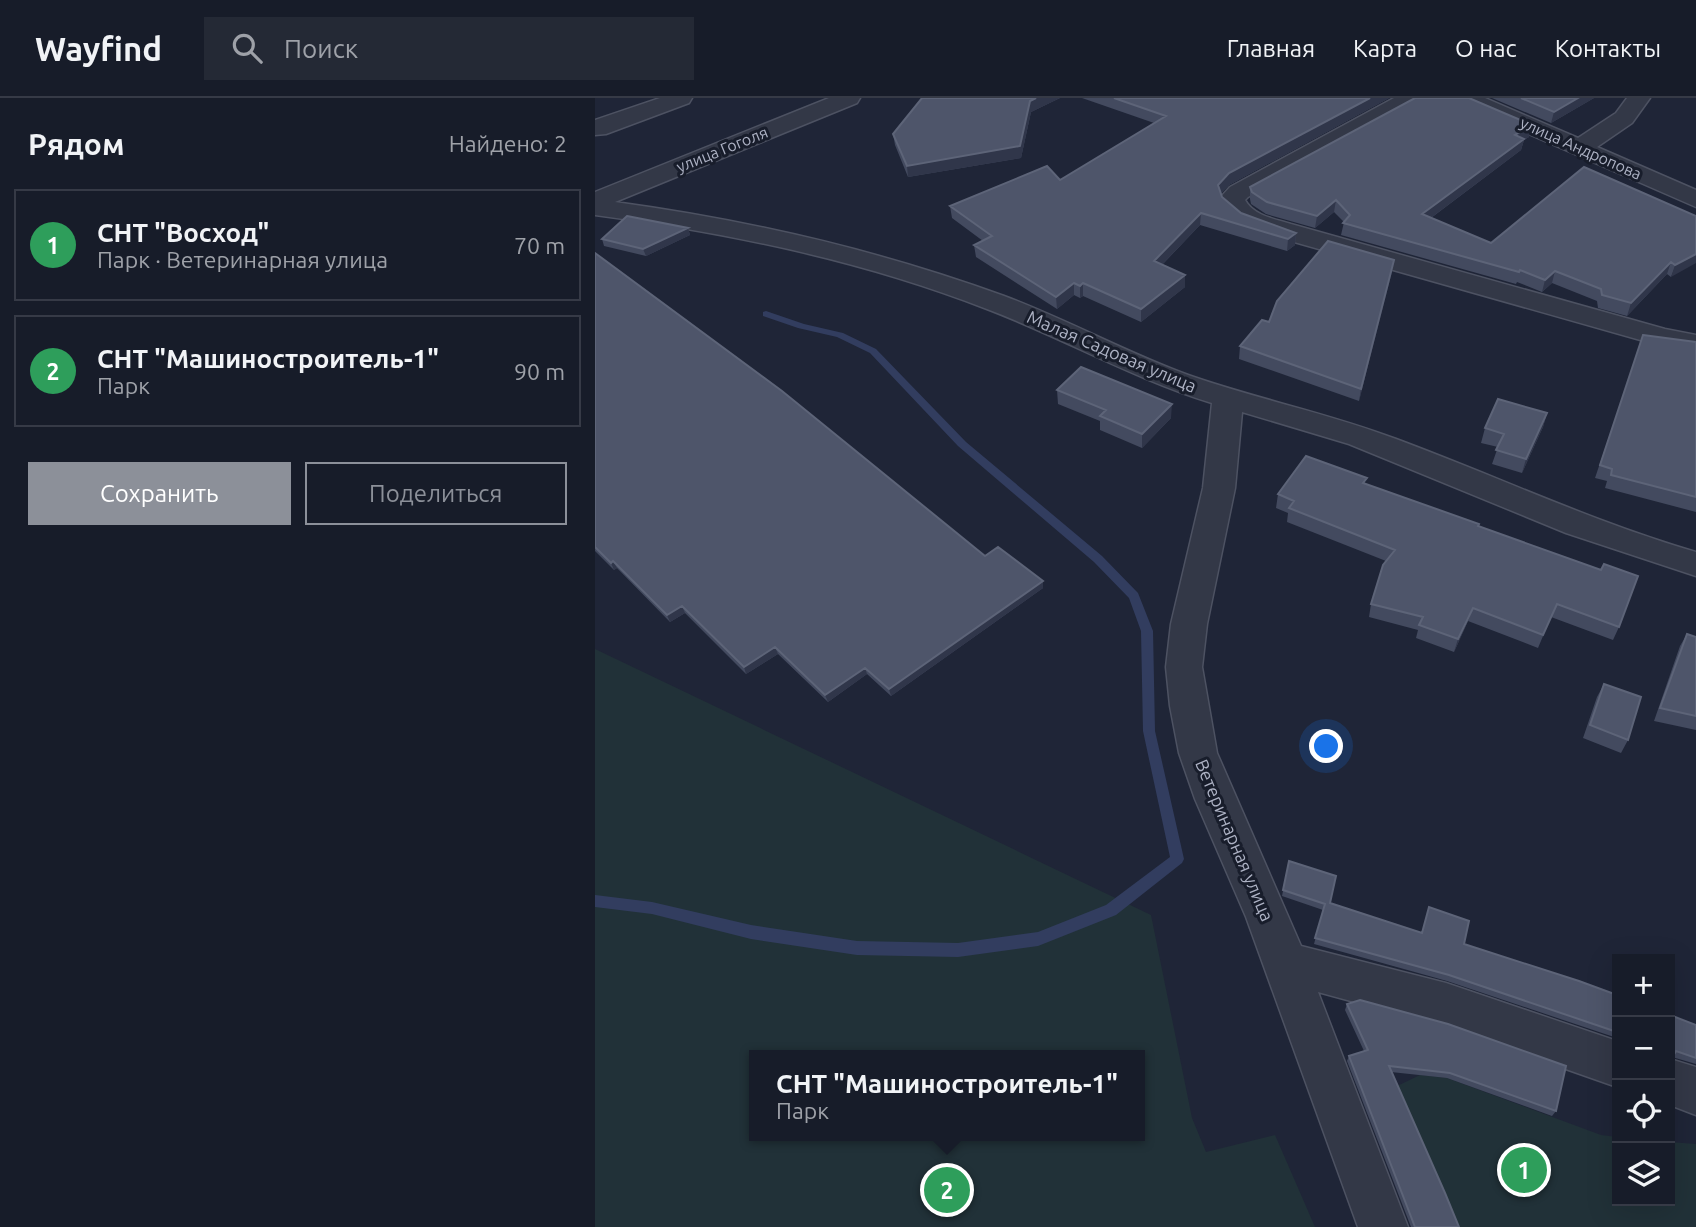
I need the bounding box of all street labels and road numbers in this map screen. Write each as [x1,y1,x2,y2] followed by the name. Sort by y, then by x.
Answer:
[1518,113,1644,183] street label: улица Андропова
[674,122,770,176] street label: улица Гоголя
[1024,306,1200,396] street label: Малая Садовая улица
[1192,756,1278,924] street label: Ветеринарная улица

